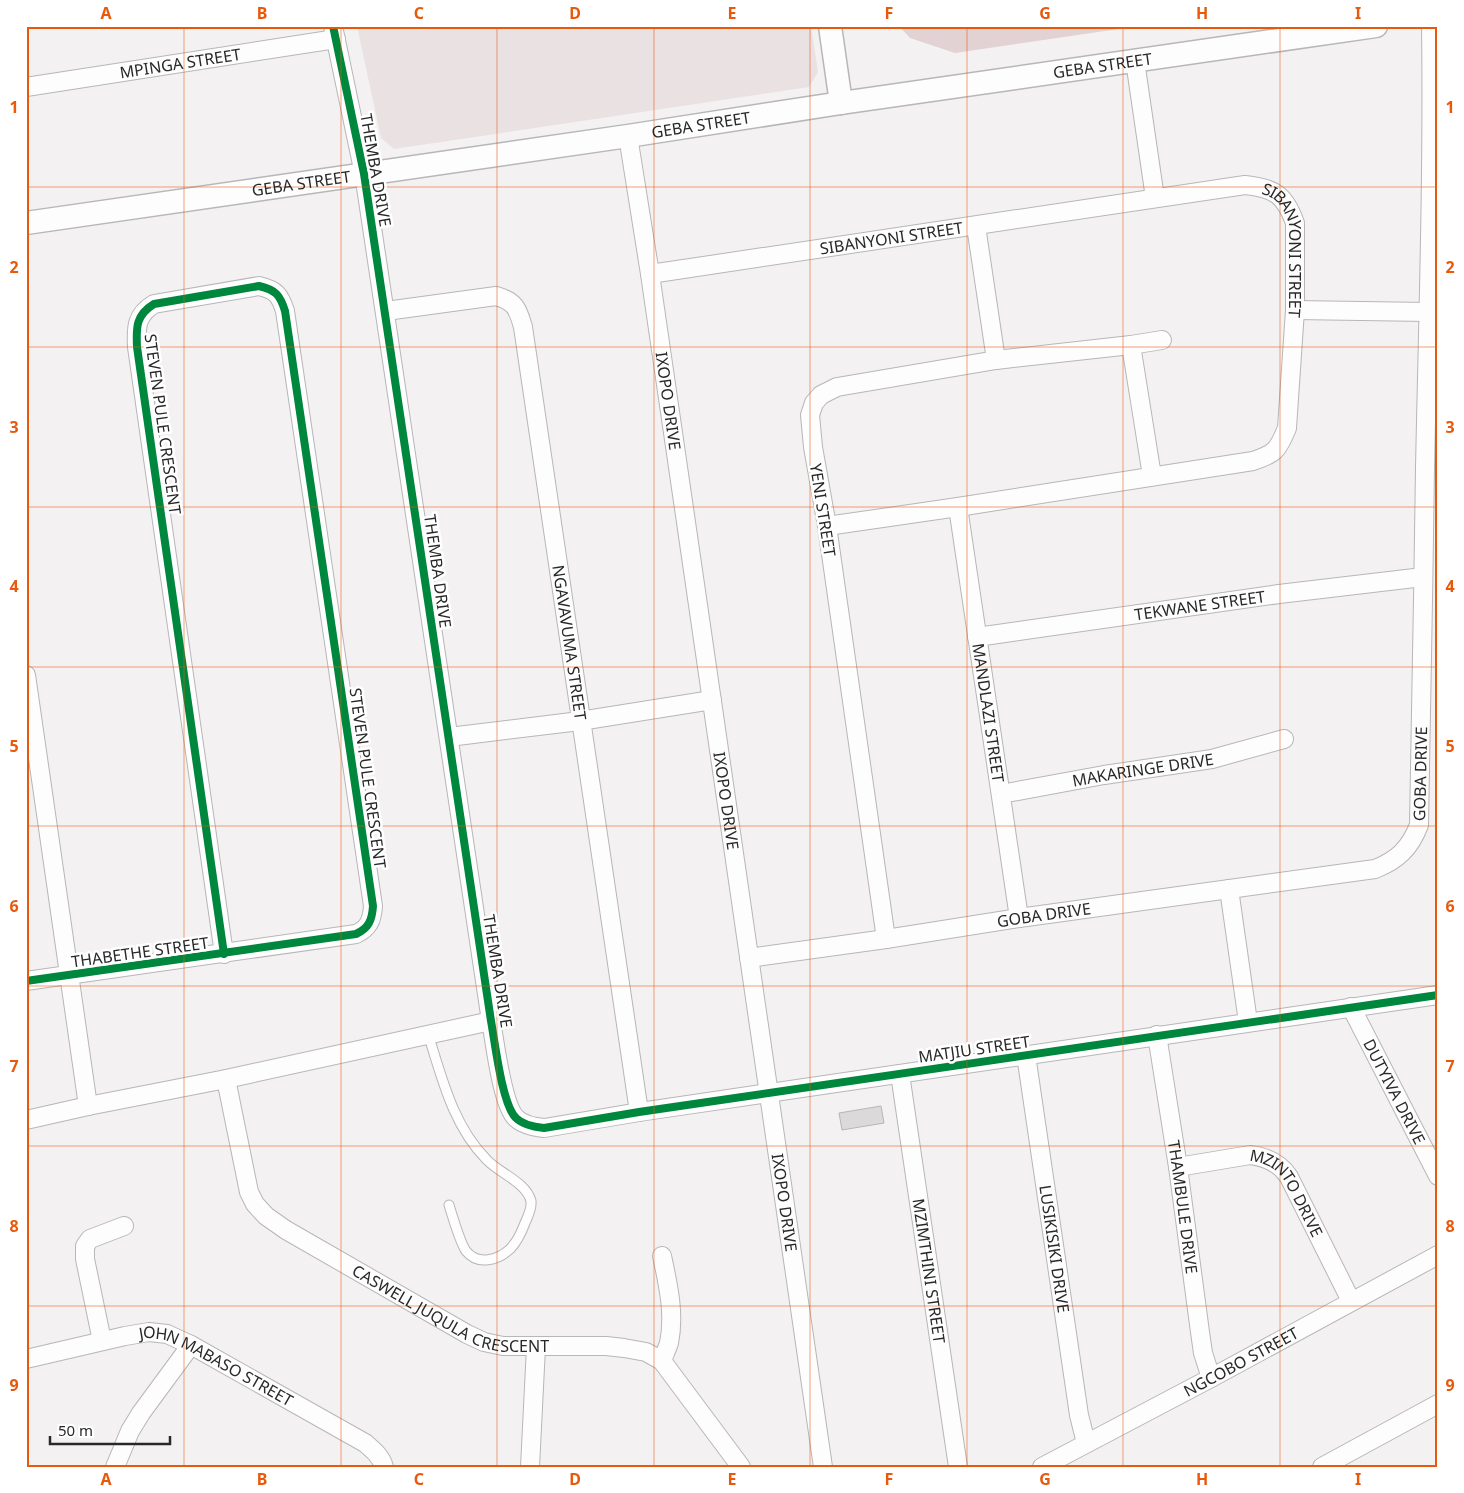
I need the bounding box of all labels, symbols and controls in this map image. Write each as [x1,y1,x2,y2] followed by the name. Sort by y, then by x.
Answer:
[100,2,112,24] text: A
[257,2,267,24] text: B
[414,2,424,24] text: C
[569,2,581,24] text: D
[728,2,737,24] text: E
[885,2,893,24] text: F
[1039,2,1051,24] text: G
[1196,2,1208,24] text: H
[1355,2,1361,24] text: I
[118,43,242,83] street label: MPINGA STREET
[1052,47,1154,83] street label: GEBA STREET
[9,96,19,118] text: 1
[1445,96,1455,118] text: 1
[650,106,752,143] street label: GEBA STREET
[355,112,397,228] street label: THEMBA DRIVE
[250,165,352,201] street label: GEBA STREET
[1259,177,1306,318] street label: SIBANYONI STREET
[818,216,964,259] street label: SIBANYONI STREET
[9,256,19,278] text: 2
[1445,256,1455,278] text: 2
[139,332,187,516] street label: STEVEN PULE CRESCENT
[650,350,686,451] street label: IXOPO DRIVE
[9,416,19,438] text: 3
[1445,416,1455,438] text: 3
[805,462,841,558] street label: YENI STREET
[419,513,457,629] street label: THEMBA DRIVE
[547,563,592,722] street label: NGAVAVUMA STREET
[9,575,19,597] text: 4
[1445,575,1455,597] text: 4
[1133,585,1267,625] street label: TEKWANE STREET
[967,642,1010,784] street label: MANDLAZI STREET
[344,686,392,870] street label: STEVEN PULE CRESCENT
[1408,726,1432,821] street label: GOBA DRIVE
[9,735,19,757] text: 5
[1445,735,1455,757] text: 5
[1070,748,1215,792] street label: MAKARINGE DRIVE
[708,750,744,851] street label: IXOPO DRIVE
[9,895,19,917] text: 6
[1445,895,1455,917] text: 6
[995,897,1092,932] street label: GOBA DRIVE
[478,913,518,1029] street label: THEMBA DRIVE
[70,931,210,973] street label: THABETHE STREET
[917,1030,1031,1068] street label: MATJIU STREET
[1358,1035,1431,1148] street label: DUTYIVA DRIVE
[9,1055,19,1077] text: 7
[1445,1055,1455,1077] text: 7
[1163,1139,1203,1275] street label: THAMBULE DRIVE
[1248,1144,1328,1241] street label: MZINTO DRIVE
[767,1152,803,1253] street label: IXOPO DRIVE
[1034,1184,1075,1314] street label: LUSIKISIKI DRIVE
[908,1197,951,1345] street label: MZIMTHINI STREET
[9,1215,19,1237] text: 8
[1445,1215,1455,1237] text: 8
[348,1259,549,1357] street label: CASWELL JUQULA CRESCENT
[135,1320,297,1411] street label: JOHN MABASO STREET
[1180,1322,1302,1402] street label: NGCOBO STREET
[9,1374,19,1396] text: 9
[1445,1374,1455,1396] text: 9
[50,1413,170,1445] scale bar
[58,1420,93,1440] text: 50 m
[100,1468,112,1490] text: A
[257,1468,267,1490] text: B
[414,1468,424,1490] text: C
[569,1468,581,1490] text: D
[728,1468,737,1490] text: E
[885,1468,893,1490] text: F
[1039,1468,1051,1490] text: G
[1196,1468,1208,1490] text: H
[1355,1468,1361,1490] text: I

